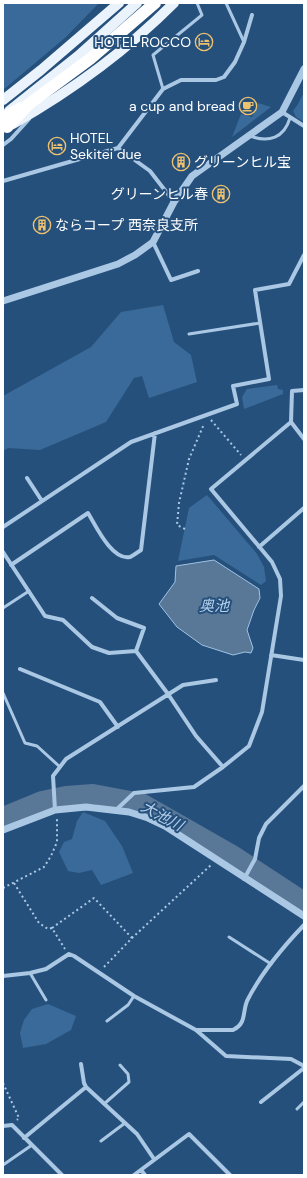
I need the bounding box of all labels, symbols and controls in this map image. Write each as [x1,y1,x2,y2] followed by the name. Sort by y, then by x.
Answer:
[194,32,214,52] hotel icon: HOTEL ROCCO
[94,33,191,51] place label: HOTEL ROCCO
[238,96,258,116] cafe icon: a cup and bread
[129,97,235,115] place label: a cup and bread
[70,129,142,163] place label: HOTEL Sekitei due
[47,136,67,156] hotel icon: HOTEL Sekitei due
[171,152,191,172] building icon: グリーンヒル宝
[194,153,291,171] place label: グリーンヒル宝
[211,184,231,204] building icon: グリーンヒル春
[111,185,208,203] place label: グリーンヒル春
[32,215,52,235] building icon: ならコープ 西奈良支所
[55,216,198,234] place label: ならコープ 西奈良支所
[199,596,231,616] water label: 奥池
[137,797,188,836] water label: 大池川

